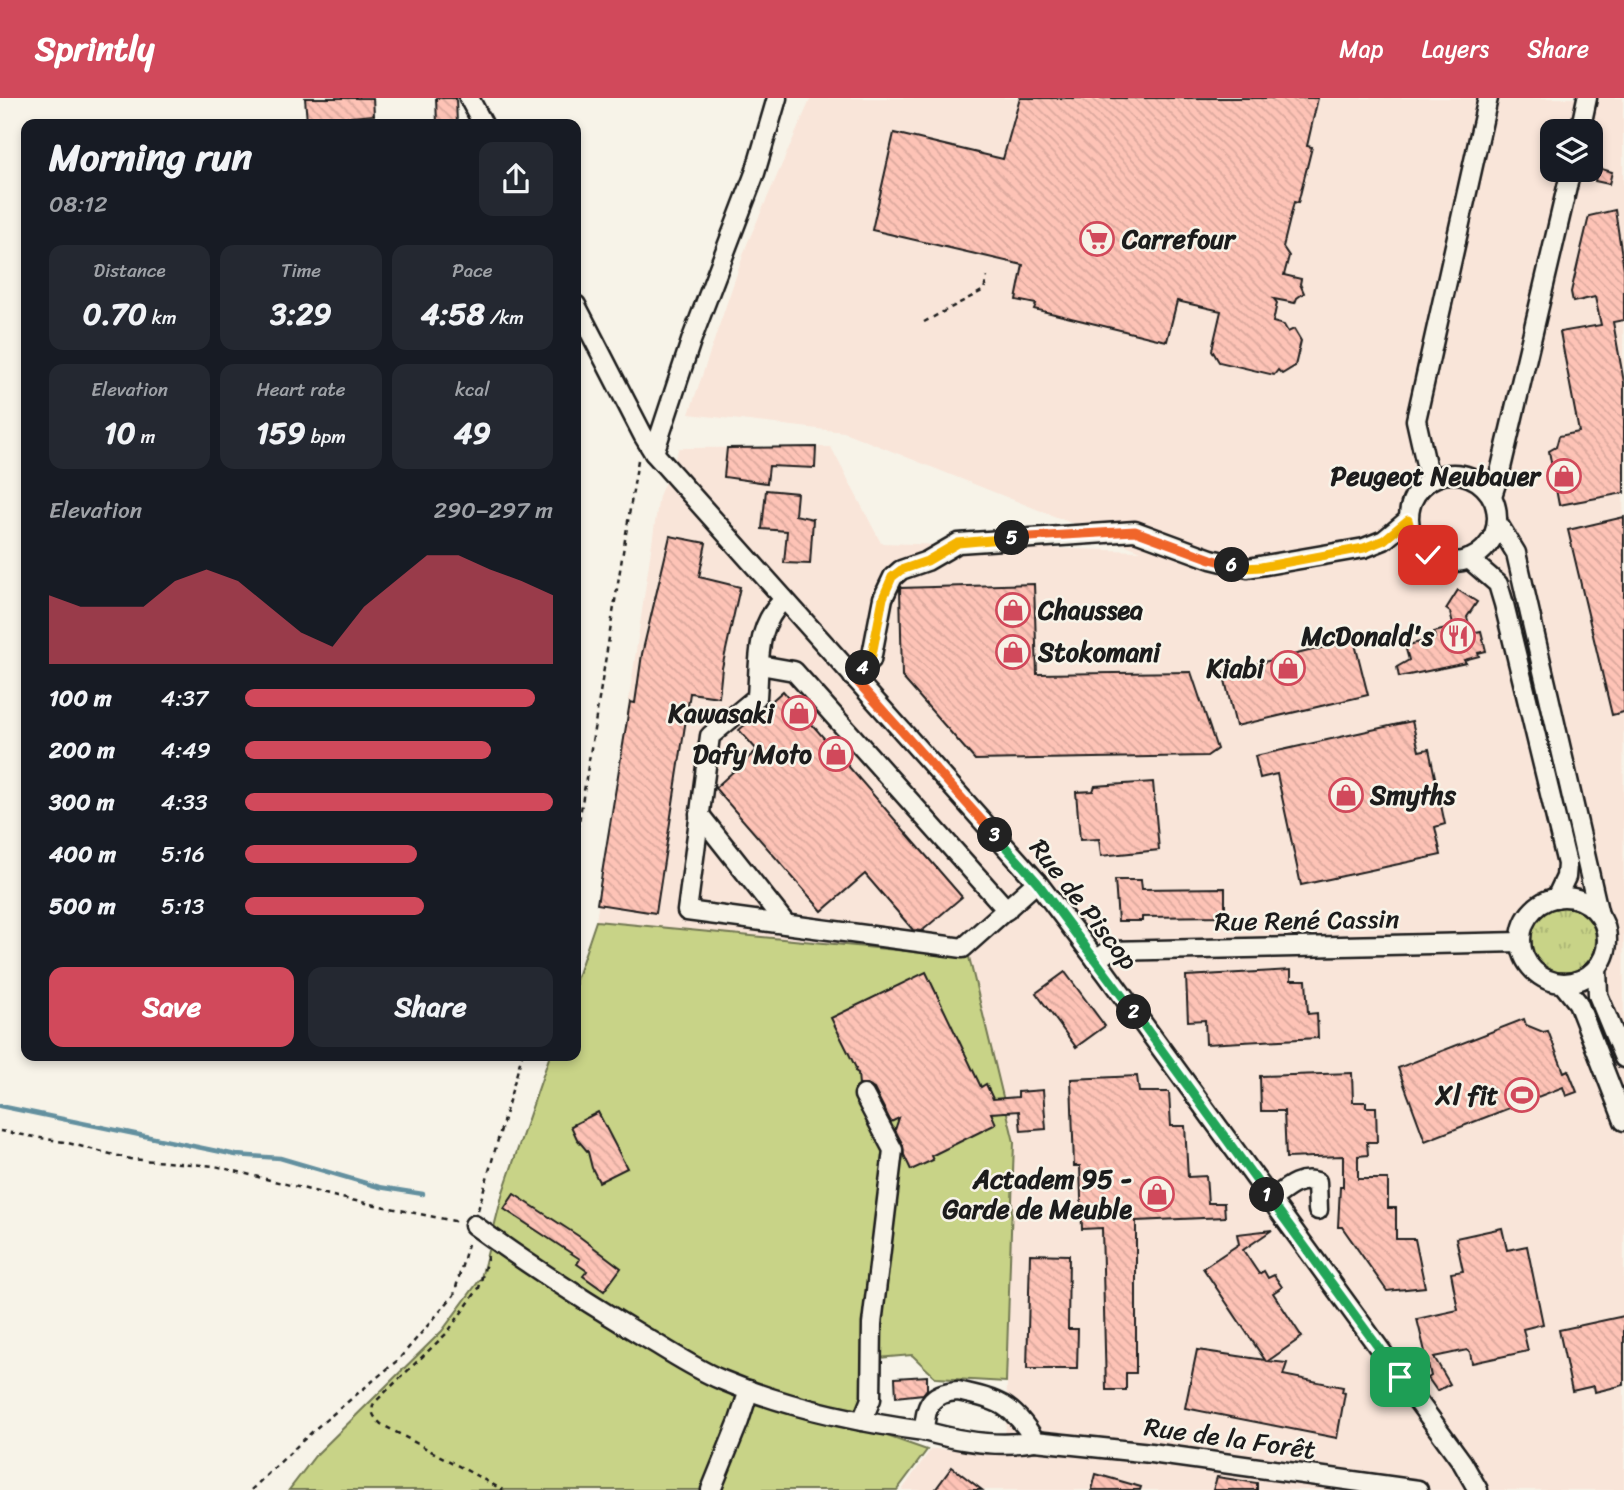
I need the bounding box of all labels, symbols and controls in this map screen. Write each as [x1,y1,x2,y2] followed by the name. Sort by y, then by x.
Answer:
[35,20,154,78] text: Sprintly
[1339,28,1384,70] text: Map
[1422,28,1489,70] text: Layers
[1527,28,1589,70] text: Share
[1540,119,1603,182] map controls
[1540,119,1603,182] button: layers
[49,124,252,191] text: Morning run
[479,142,553,216] button: share
[49,184,108,225] text: 08:12
[1121,216,1237,262] place label: Carrefour
[1078,220,1116,258] supermarket icon: Carrefour
[94,254,166,287] text: Distance
[281,254,321,287] text: Time
[452,254,492,287] text: Pace
[83,287,147,341] text: 0.70
[270,287,332,341] text: 3:29
[421,287,485,341] text: 4:58
[147,301,177,334] text: km
[485,301,524,334] text: /km
[91,373,168,406] text: Elevation
[256,373,346,406] text: Heart rate
[455,373,490,406] text: kcal
[104,406,136,460] text: 10
[256,406,306,460] text: 159
[454,406,491,460] text: 49
[136,420,155,453] text: m
[306,420,346,453] text: bpm
[1331,453,1542,499] place label: Peugeot Neubauer
[1545,457,1583,495] shop icon: Peugeot Neubauer
[49,490,142,531] text: Elevation
[434,490,553,531] text: 290–297 m
[995,520,1030,556] pin: 5
[1006,521,1017,554] text: 5
[1398,525,1458,585] pin
[1409,536,1447,574] icon: check
[1214,547,1250,582] pin: 6
[1226,548,1237,581] text: 6
[1037,587,1143,633] place label: Chaussea
[994,591,1032,629] shop icon: Chaussea
[1300,613,1435,659] place label: McDonald's
[1439,617,1477,655] restaurant icon: McDonald's
[1037,629,1162,675] place label: Stokomani
[994,633,1032,671] shop icon: Stokomani
[1206,645,1266,691] place label: Kiabi
[1269,649,1307,687] shop icon: Kiabi
[846,650,880,686] pin: 4
[857,651,868,684] text: 4
[49,678,112,719] text: 100 m
[161,678,208,719] text: 4:37
[667,690,776,736] place label: Kawasaki
[780,694,818,732] shop icon: Kawasaki
[49,730,115,771] text: 200 m
[161,730,211,771] text: 4:49
[693,731,812,777] place label: Dafy Moto
[817,735,855,773] shop icon: Dafy Moto
[1369,772,1457,818] place label: Smyths
[1327,776,1365,814] shop icon: Smyths
[49,782,114,823] text: 300 m
[161,782,208,823] text: 4:33
[978,818,1012,852] pin: 3
[989,818,1000,851] text: 3
[1017,828,1151,980] street label: Rue de Piscop
[49,834,116,875] text: 400 m
[161,834,205,875] text: 5:16
[49,886,116,927] text: 500 m
[161,886,205,927] text: 5:13
[1214,895,1400,945] street label: Rue René Cassin
[49,967,294,1047] button: Save
[308,967,553,1047] button: Share
[1116,995,1152,1030] pin: 2
[1128,995,1139,1028] text: 2
[1434,1072,1499,1118] place label: Xl fit
[1503,1076,1541,1114] sports icon: Xl fit
[943,1156,1132,1232] place label: Actadem 95 - Garde de Meuble
[1138,1175,1176,1213] shop icon: Actadem 95 - Garde de Meuble
[1250,1178,1284,1212] pin: 1
[1262,1178,1271,1211] text: 1
[1370,1347,1430,1407] pin
[1381,1358,1419,1396] icon: arrive
[1141,1403,1319,1473] street label: Rue de la Forêt

